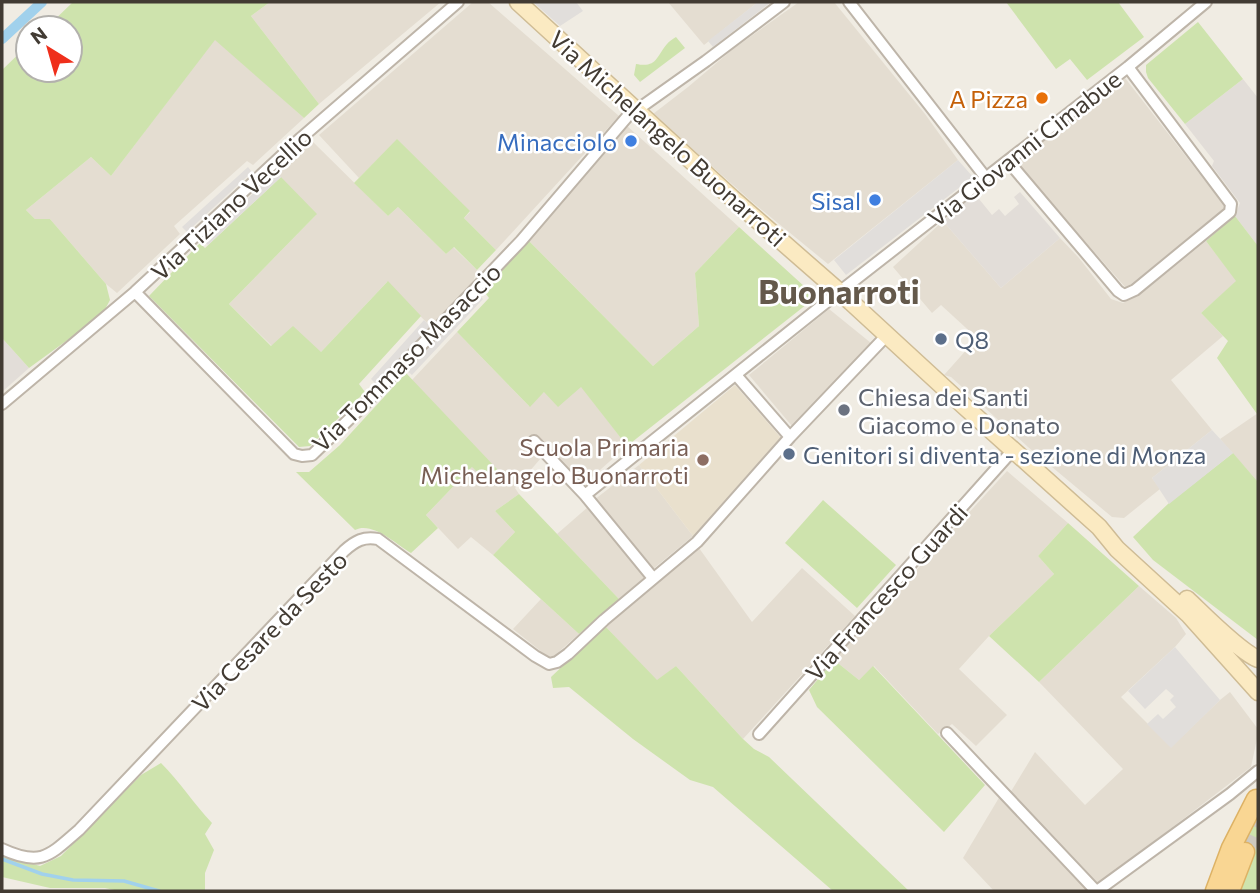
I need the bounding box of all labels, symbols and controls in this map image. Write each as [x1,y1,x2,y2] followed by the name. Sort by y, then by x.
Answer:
[14,14,84,84] north arrow
[26,22,51,49] text: N
[544,24,792,252] street label: Via Michelangelo Buonarroti
[922,64,1126,232] street label: Via Giovanni Cimabue
[949,84,1028,113] place label: A Pizza
[1034,90,1050,106] marker: A Pizza
[145,122,317,286] street label: Via Tiziano Vecellio
[497,127,617,156] place label: Minacciolo
[623,133,639,149] marker: Minacciolo
[811,186,861,215] place label: Sisal
[867,192,883,208] marker: Sisal
[306,257,506,457] street label: Via Tommaso Masaccio
[758,271,920,311] district label: Buonarroti
[955,325,989,354] place label: Q8
[933,331,949,347] marker: Q8
[858,382,1060,439] place label: Chiesa dei Santi Giacomo e Donato
[836,402,852,418] marker: Chiesa dei Santi Giacomo e Donato
[420,432,689,489] place label: Scuola Primaria Michelangelo Buonarroti
[803,440,1206,469] place label: Genitori si diventa - sezione di Monza
[781,446,797,462] marker: Genitori si diventa - sezione di Monza
[695,452,711,468] marker: Scuola Primaria Michelangelo Buonarroti
[799,498,973,686] street label: Via Francesco Guardi
[185,545,353,717] street label: Via Cesare da Sesto

